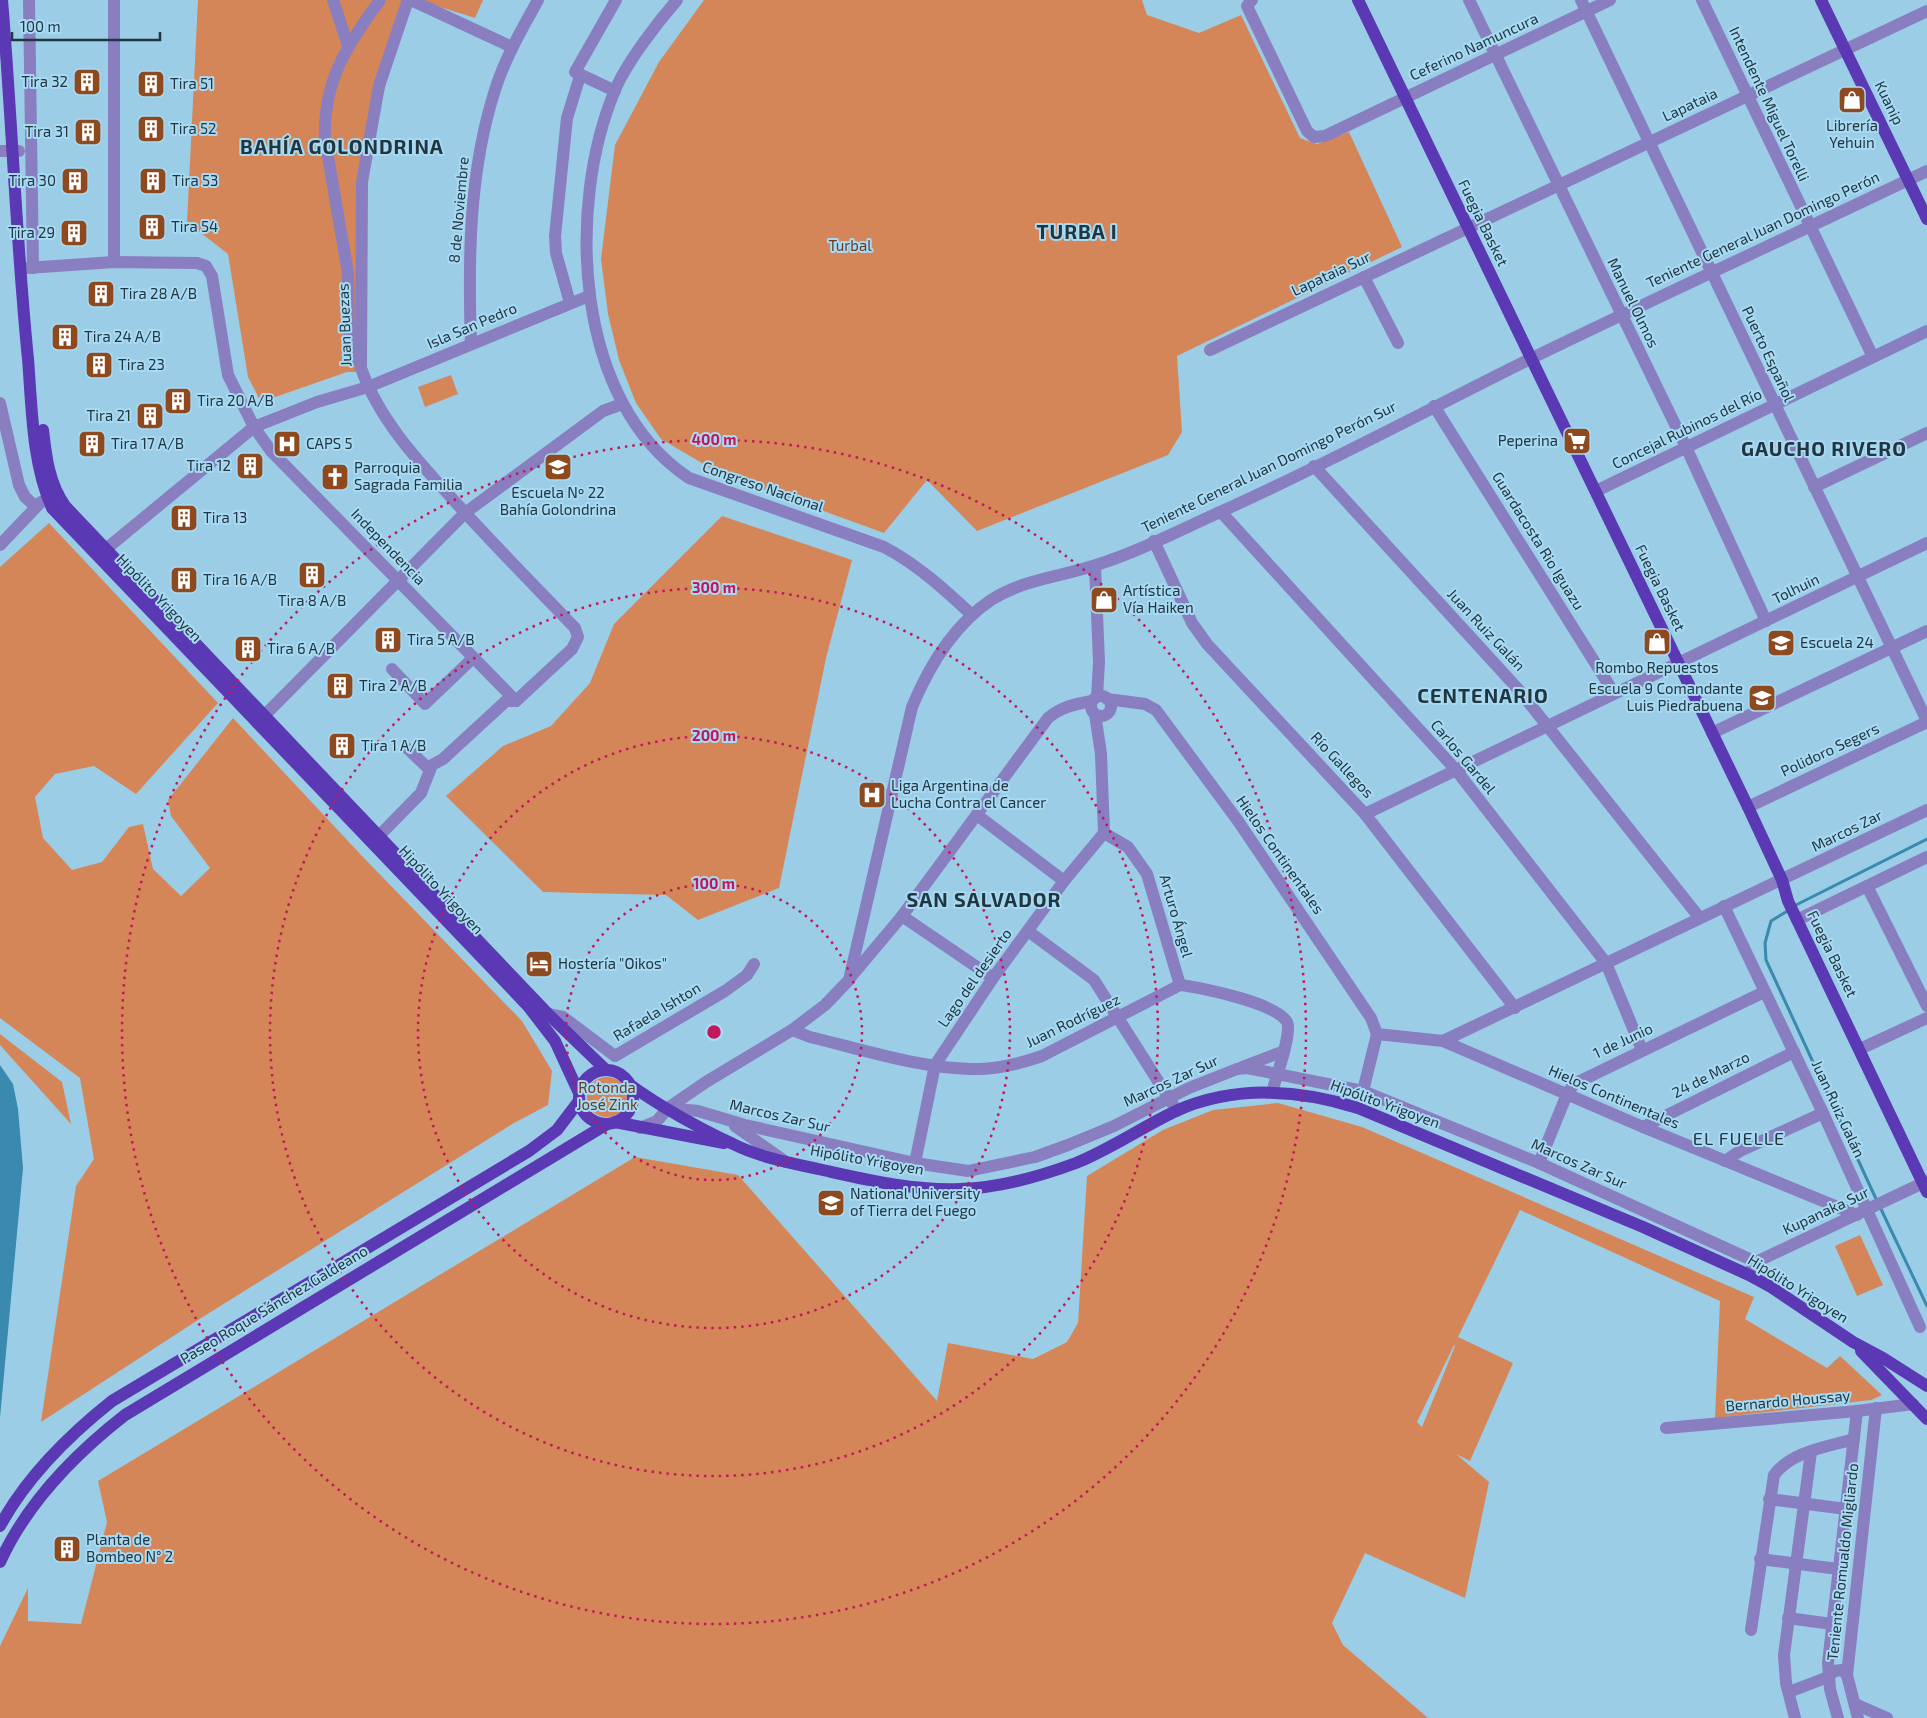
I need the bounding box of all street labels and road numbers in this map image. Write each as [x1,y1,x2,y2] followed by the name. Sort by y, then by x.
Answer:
[1406,8,1541,84] street label: Ceferino Namuncura
[1726,23,1814,184] street label: Intendente Miguel Torelli
[1872,78,1908,128] street label: Kuanip
[1659,84,1720,125] street label: Lapataia
[444,156,472,264] street label: 8 de Noviembre
[1643,167,1882,291] street label: Teniente General Juan Domingo Perón
[1455,176,1513,269] street label: Fuegia Basket
[1288,247,1373,299] street label: Lapataia Sur
[1604,255,1663,351] street label: Manuel Olmos
[334,283,354,367] street label: Juan Buezas
[424,298,519,352] street label: Isla San Pedro
[1739,303,1799,405] street label: Puerto Español
[1609,384,1765,473] street label: Concejal Rubinos del Río
[1138,396,1399,536] street label: Teniente General Juan Domingo Perón Sur
[700,457,827,515] street label: Congreso Nacional
[1489,468,1589,613] street label: Guardacosta Rio Iguazu
[348,504,430,588] street label: Independencia
[1632,541,1690,634] street label: Fuegia Basket
[113,550,206,645] street label: Hipólito Yrigoyen
[1769,569,1822,607] street label: Tolhuin
[1444,585,1529,674] street label: Juan Ruiz Galán
[1428,716,1500,798] street label: Carlos Gardel
[1777,718,1882,780] street label: Polidoro Segers
[1308,727,1378,801] street label: Río Gallegos
[1233,792,1328,917] street label: Hielos Continentales
[1808,805,1885,855] street label: Marcos Zar
[396,841,488,938] street label: Hipólito Yrigoyen
[1156,872,1198,960] street label: Arturo Ángel
[1804,907,1862,1000] street label: Fuegia Basket
[933,925,1015,1030] street label: Lago del desierto
[610,978,703,1044] street label: Rafaela Ishton
[1022,990,1123,1051] street label: Juan Rodríguez
[1590,1018,1655,1062] street label: 1 de Junio
[1669,1047,1752,1101] street label: 24 de Marzo
[1120,1050,1221,1110] street label: Marcos Zar Sur
[1808,1057,1869,1160] street label: Juan Ruiz Galán
[1546,1060,1683,1132] street label: Hielos Continentales
[1328,1075,1442,1131] street label: Hipólito Yrigoyen
[728,1095,832,1135] street label: Marcos Zar Sur
[1529,1134,1630,1192] street label: Marcos Zar Sur
[809,1140,925,1178] street label: Hipólito Yrigoyen
[1779,1182,1872,1238] street label: Kupanaka Sur
[176,1241,370,1367] street label: Paseo Roque Sánchez Galdeano
[1745,1250,1852,1326] street label: Hipólito Yrigoyen
[1725,1386,1851,1414] street label: Bernardo Houssay
[1823,1462,1861,1662] street label: Teniente Romualdo Migliardo

